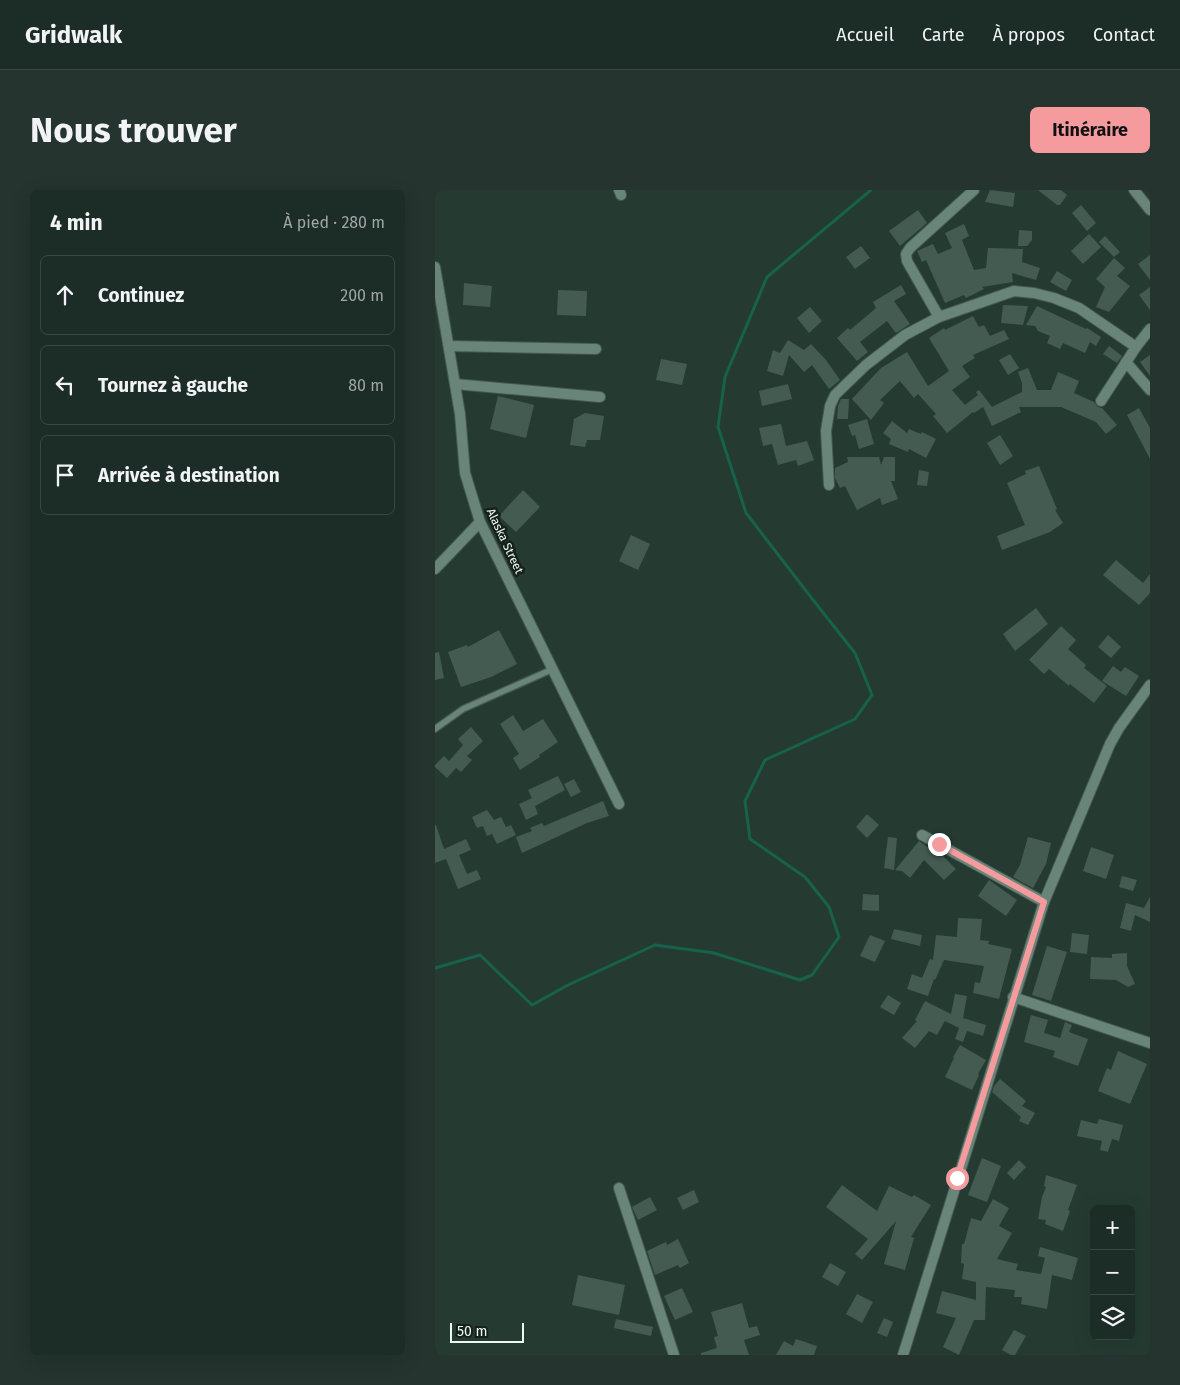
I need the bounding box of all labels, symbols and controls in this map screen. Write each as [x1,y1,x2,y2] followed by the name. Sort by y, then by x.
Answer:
[25,21,122,49] text: Gridwalk
[836,24,894,46] text: Accueil
[922,24,965,46] text: Carte
[993,24,1065,46] text: À propos
[1093,24,1155,46] text: Contact
[1030,107,1150,153] button: Itinéraire
[30,109,237,151] text: Nous trouver
[50,210,103,236] text: 4 min
[283,213,385,232] text: À pied · 280 m
[51,281,79,309] icon: ahead
[98,284,184,307] text: Continuez
[340,286,384,305] text: 200 m
[51,371,79,399] icon: left
[98,374,248,397] text: Tournez à gauche
[348,376,384,395] text: 80 m
[51,461,79,489] icon: arrive
[98,464,280,487] text: Arrivée à destination
[484,506,527,577] street label: Alaska Street
[928,833,951,856] route end
[946,1167,969,1190] route start
[1090,1205,1135,1340] map controls
[1090,1205,1135,1250] button: +
[1090,1250,1135,1295] button: −
[1090,1295,1135,1340] button: layers
[450,1320,524,1343] scale bar
[457,1323,488,1340] text: 50 m

